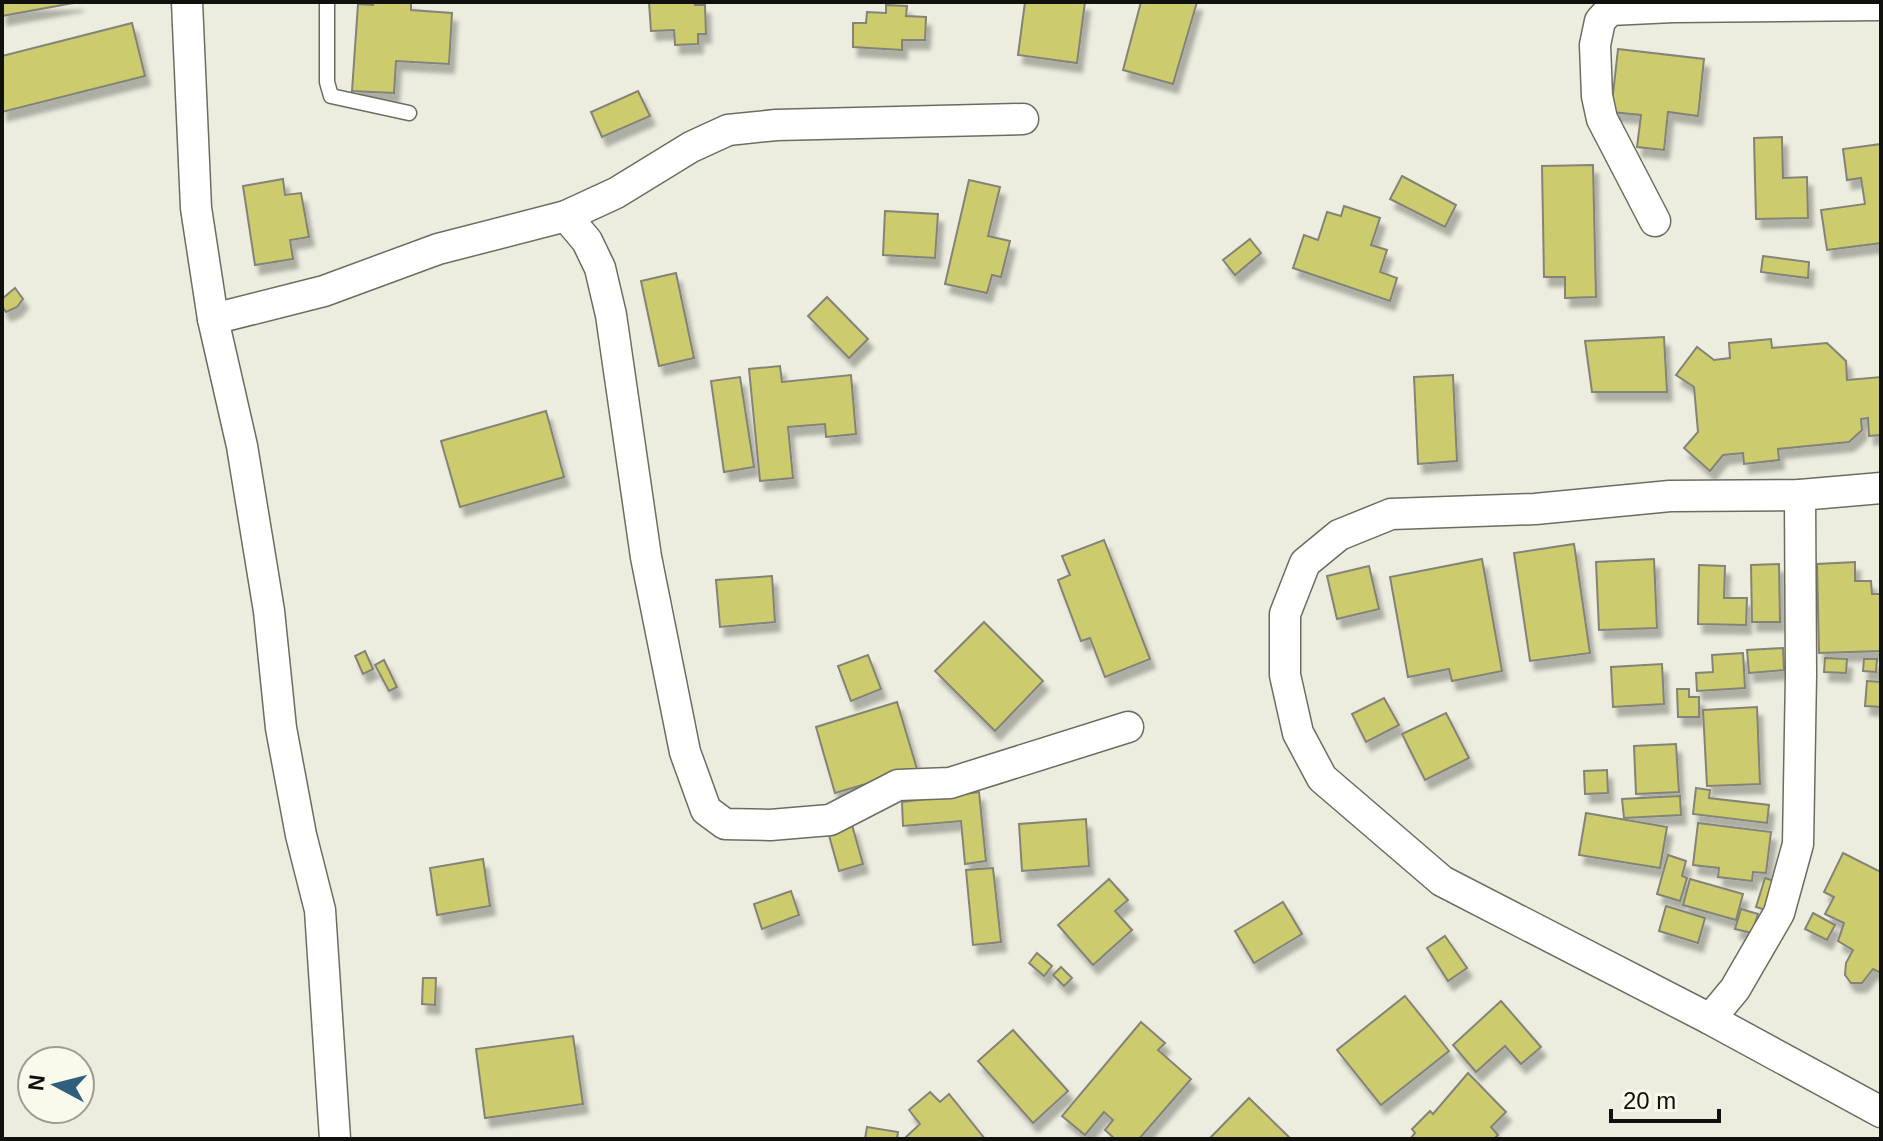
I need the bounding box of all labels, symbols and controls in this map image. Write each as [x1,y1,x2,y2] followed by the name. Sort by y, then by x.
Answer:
[16,1045,96,1125] north arrow
[23,1073,50,1092] text: N
[1611,1073,1719,1123] scale bar
[1623,1087,1676,1114] text: 20 m

